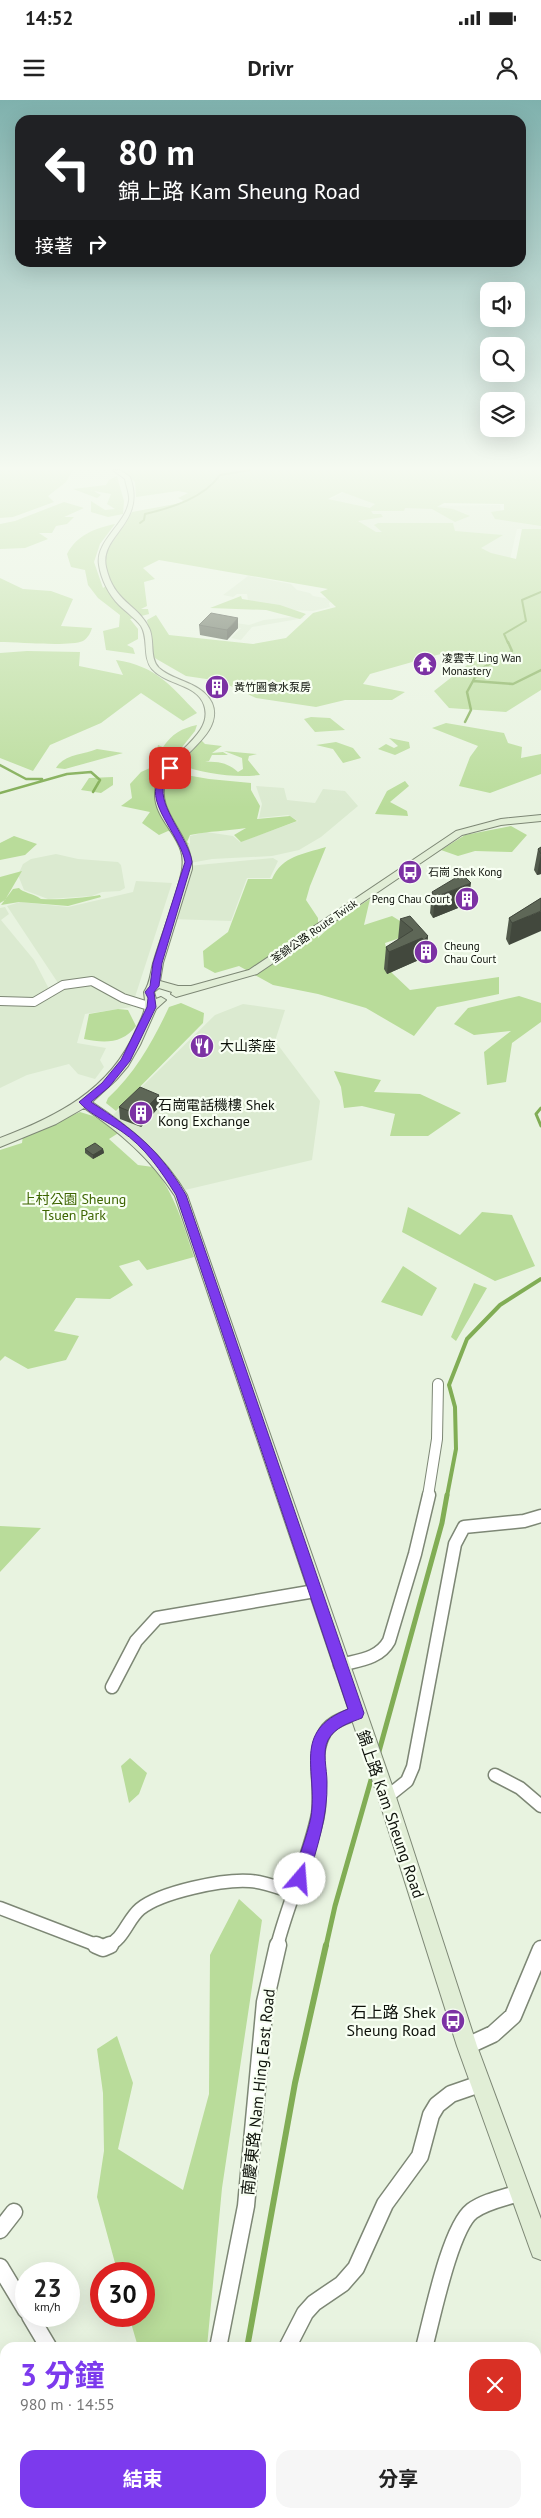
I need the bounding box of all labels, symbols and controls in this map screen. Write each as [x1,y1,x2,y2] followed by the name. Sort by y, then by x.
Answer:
[25,6,73,30] text: 14:52
[20,54,48,82] icon: menu
[247,54,294,82] text: Drivr
[493,54,521,82] icon: person
[118,129,195,175] text: 80 m
[35,135,100,200] icon: left
[118,177,360,205] text: 錦上路 Kam Sheung Road
[83,230,111,258] icon: right
[35,234,73,258] text: 接著
[480,282,525,437] map controls
[480,282,525,327] button: sound
[480,337,525,382] button: search
[480,392,525,437] button: layers
[412,651,438,677] temple icon: 凌雲寺 Ling Wan Monastery
[442,651,521,678] place label: 凌雲寺 Ling Wan Monastery
[204,674,230,700] building icon: 黃竹園食水泵房
[234,680,311,694] place label: 黃竹園食水泵房
[149,747,191,789] pin
[156,754,184,782] icon: arrive
[397,859,423,885] bus stop icon: 石崗 Shek Kong
[428,865,502,879] place label: 石崗 Shek Kong
[454,886,480,912] building icon: Peng Chau Court
[372,892,450,906] place label: Peng Chau Court
[268,896,360,966] street label: 荃錦公路 Route Twisk
[413,939,439,965] building icon: Cheung Chau Court
[444,939,496,966] place label: Cheung Chau Court
[189,1033,215,1059] restaurant icon: 大山荼座
[220,1037,276,1055] place label: 大山荼座
[158,1096,275,1130] place label: 石崗電話機樓 Shek Kong Exchange
[128,1100,154,1126] building icon: 石崗電話機樓 Shek Kong Exchange
[22,1190,126,1224] park label: 上村公園 Sheung Tsuen Park
[353,1727,429,1901] street label: 錦上路 Kam Sheung Road
[273,1852,325,1904] position arrow
[237,1988,279,2196] street label: 南慶東路 Nam Hing East Road
[347,2002,436,2040] place label: 石上路 Shek Sheung Road
[440,2008,466,2034] bus stop icon: 石上路 Shek Sheung Road
[90,2262,155,2327] speed limit sign: 30
[33,2272,62,2304] text: 23
[34,2299,61,2314] text: km/h
[20,2355,105,2394] text: 3 分鐘
[469,2359,521,2411] button: close
[20,2394,115,2414] text: 980 m · 14:55
[20,2450,266,2508] button: 結束
[276,2450,521,2508] button: 分享

